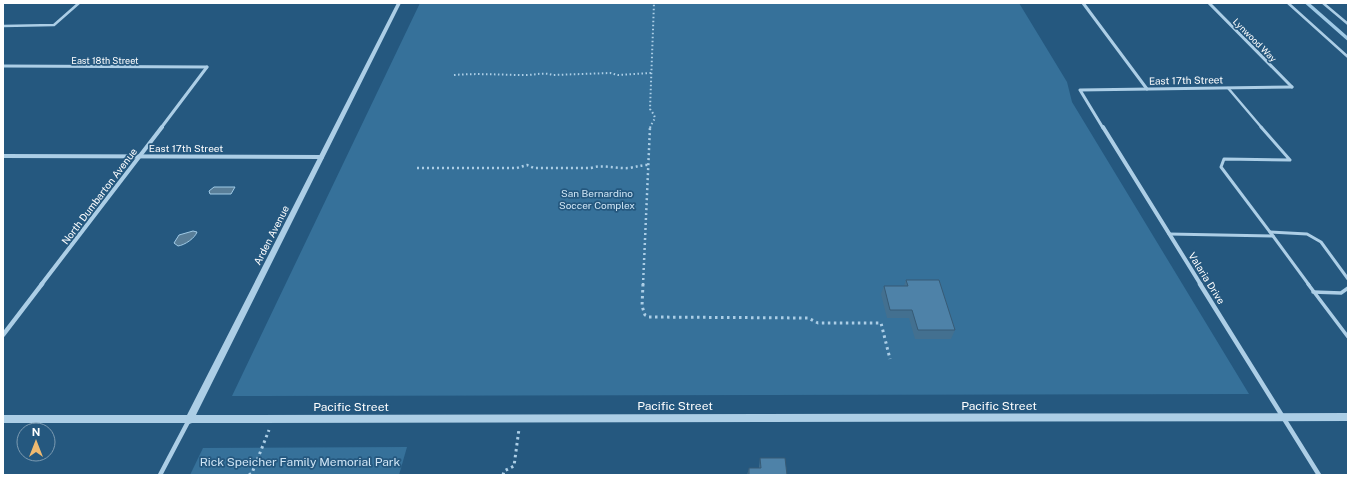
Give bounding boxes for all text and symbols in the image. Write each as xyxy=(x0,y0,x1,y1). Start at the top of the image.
street label: Lynwood Way xyxy=(1231,16,1279,64)
street label: East 18th Street xyxy=(71,55,139,66)
street label: East 17th Street xyxy=(1149,73,1223,87)
street label: East 17th Street xyxy=(149,142,223,154)
street label: North Dumbarton Avenue xyxy=(59,145,139,247)
park label: San Bernardino Soccer Complex xyxy=(559,187,635,211)
street label: Arden Avenue xyxy=(251,203,291,267)
street label: Valaria Drive xyxy=(1186,250,1228,306)
street label: Pacific Street xyxy=(637,399,713,413)
street label: Pacific Street xyxy=(961,399,1037,413)
street label: Pacific Street xyxy=(313,400,389,414)
north arrow xyxy=(16,422,56,462)
text: N xyxy=(32,426,40,438)
park label: Rick Speicher Family Memorial Park xyxy=(200,455,401,469)

